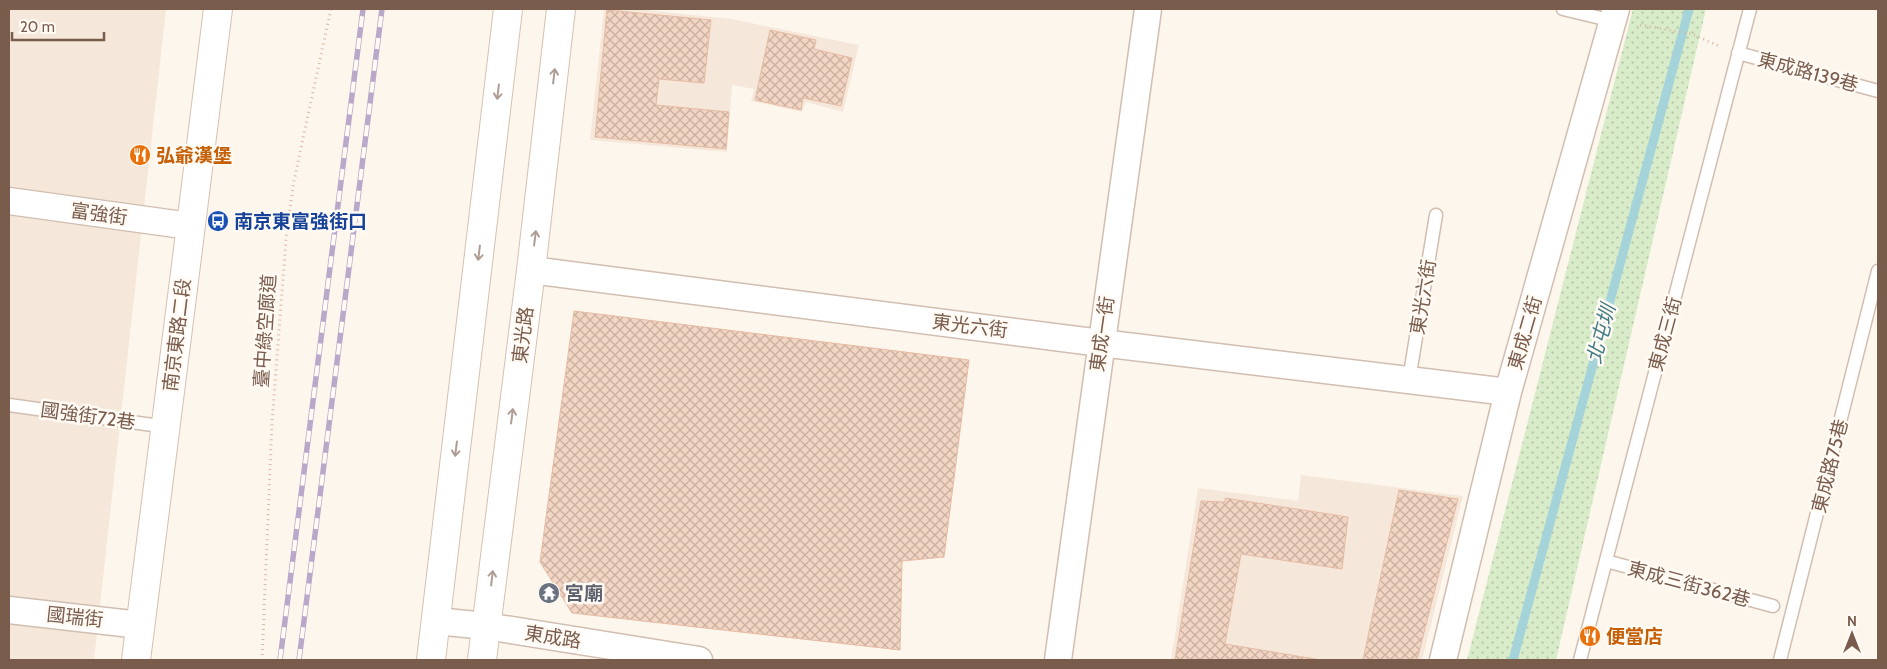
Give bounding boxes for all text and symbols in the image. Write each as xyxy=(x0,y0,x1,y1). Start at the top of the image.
scale bar xyxy=(12,10,105,42)
text: 20 m xyxy=(20,18,55,36)
street label: 東成路139巷 xyxy=(1755,48,1861,96)
one-way arrow xyxy=(549,69,559,85)
one-way arrow xyxy=(493,84,503,100)
restaurant icon: 弘爺漢堡 xyxy=(128,143,152,167)
place label: 弘爺漢堡 xyxy=(156,144,232,167)
street label: 富強街 xyxy=(69,199,129,229)
bus stop icon: 南京東富強街口 xyxy=(206,209,230,233)
place label: 南京東富強街口 xyxy=(234,210,367,233)
one-way arrow xyxy=(530,230,540,246)
one-way arrow xyxy=(474,245,484,261)
street label: 東光六街 xyxy=(1406,258,1440,336)
street label: 臺中綠空廊道 xyxy=(250,273,280,389)
street label: 南京東路二段 xyxy=(159,277,195,393)
street label: 東成二街 xyxy=(1503,293,1547,373)
street label: 東成三街 xyxy=(1644,294,1686,374)
street label: 東成一街 xyxy=(1085,295,1119,373)
water label: 北屯圳 xyxy=(1582,299,1621,366)
street label: 東光路 xyxy=(508,305,538,365)
street label: 東光六街 xyxy=(931,310,1009,342)
street label: 國強街72巷 xyxy=(39,398,137,434)
one-way arrow xyxy=(508,409,518,425)
street label: 東成路75巷 xyxy=(1807,417,1853,515)
one-way arrow xyxy=(451,441,461,457)
street label: 東成三街362巷 xyxy=(1625,557,1753,611)
one-way arrow xyxy=(487,570,497,586)
temple icon: 宮廟 xyxy=(537,581,561,605)
place label: 宮廟 xyxy=(565,582,603,605)
street label: 國瑞街 xyxy=(45,603,105,631)
north arrow xyxy=(1827,609,1877,659)
text: N xyxy=(1847,612,1857,630)
street label: 東成路 xyxy=(523,621,583,653)
restaurant icon: 便當店 xyxy=(1578,624,1602,648)
place label: 便當店 xyxy=(1606,625,1663,648)

